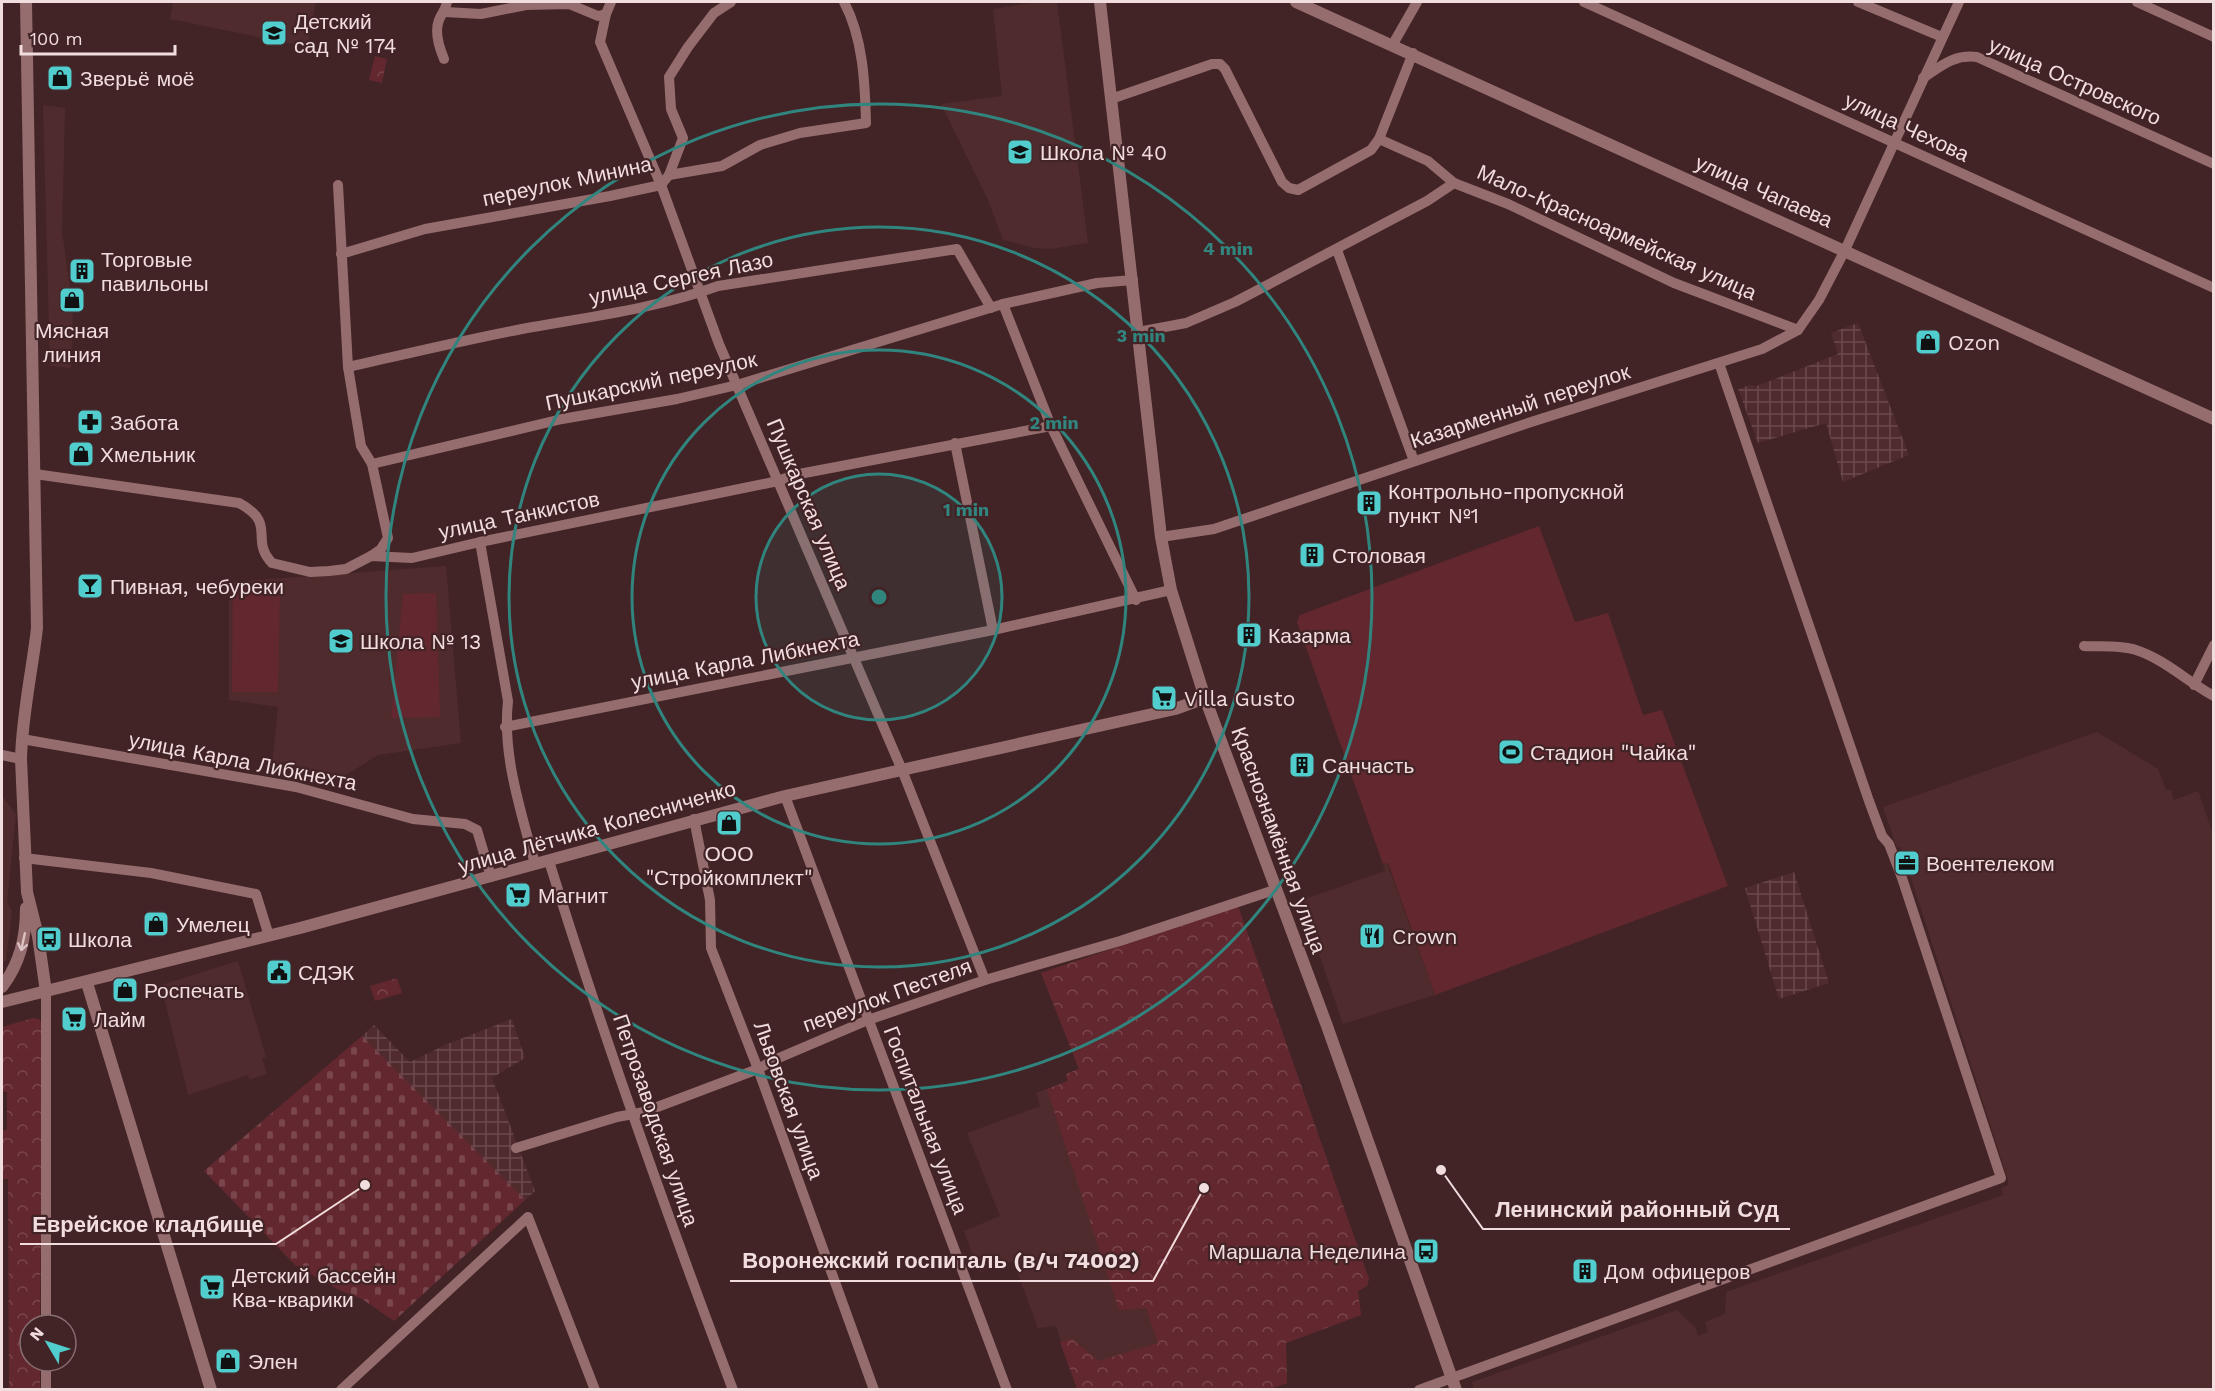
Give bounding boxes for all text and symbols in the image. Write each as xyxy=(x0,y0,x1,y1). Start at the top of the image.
place label: Детский сад № 174 xyxy=(294,9,397,58)
scale bar xyxy=(21,18,176,56)
school or university icon: Детский сад № 174 xyxy=(259,18,289,48)
text: 100 m xyxy=(30,28,83,49)
street label: улица Островского xyxy=(1985,32,2165,130)
shop icon: Зверьё моё xyxy=(45,63,75,93)
place label: Зверьё моё xyxy=(80,66,195,91)
street label: улица Чехова xyxy=(1841,87,1974,167)
school or university icon: Школа № 40 xyxy=(1005,137,1035,167)
place label: Школа № 40 xyxy=(1040,140,1167,165)
street label: улица Чапаева xyxy=(1691,150,1837,233)
street label: переулок Минина xyxy=(480,151,654,211)
street label: Мало-Красноармейская улица xyxy=(1474,159,1761,305)
text: 4 min xyxy=(1203,238,1253,259)
street label: улица Сергея Лазо xyxy=(587,246,775,310)
place label: Торговые павильоны xyxy=(101,247,209,296)
building icon: Торговые павильоны xyxy=(67,256,97,286)
shop icon: Мясная линия xyxy=(57,285,87,315)
place label: Мясная линия xyxy=(35,318,109,367)
text: 3 min xyxy=(1116,325,1166,346)
shop icon: Ozon xyxy=(1913,327,1943,357)
place label: Ozon xyxy=(1948,330,2000,355)
street label: Пушкарский переулок xyxy=(543,346,760,416)
street label: Казарменный переулок xyxy=(1407,358,1634,453)
pharmacy icon: Забота xyxy=(75,407,105,437)
place label: Забота xyxy=(110,410,179,435)
text: 2 min xyxy=(1029,412,1079,433)
street label: Пушкарская улица xyxy=(762,415,856,594)
shop icon: Хмельник xyxy=(66,439,96,469)
place label: Хмельник xyxy=(100,442,196,467)
place label: Контрольно-пропускной пункт №1 xyxy=(1388,479,1624,528)
street label: улица Танкистов xyxy=(436,486,602,544)
building icon: Контрольно-пропускной пункт №1 xyxy=(1354,488,1384,518)
text: 1 min xyxy=(943,499,989,520)
building icon: Столовая xyxy=(1297,540,1327,570)
place label: Столовая xyxy=(1332,543,1426,568)
bar icon: Пивная, чебуреки xyxy=(75,571,105,601)
place label: Пивная, чебуреки xyxy=(110,574,284,599)
centre of rings xyxy=(869,587,889,607)
building icon: Казарма xyxy=(1234,620,1264,650)
place label: Казарма xyxy=(1268,623,1351,648)
school or university icon: Школа № 13 xyxy=(326,626,356,656)
street label: улица Карла Либкнехта xyxy=(629,626,861,694)
place label: Школа № 13 xyxy=(360,629,481,654)
supermarket icon: Villa Gusto xyxy=(1149,683,1179,713)
place label: Villa Gusto xyxy=(1184,686,1295,711)
street label: Краснознамённая улица xyxy=(1226,723,1332,957)
street label: улица Карла Либкнехта xyxy=(127,727,359,795)
sports icon: Стадион "Чайка" xyxy=(1496,737,1526,767)
place label: Стадион "Чайка" xyxy=(1530,740,1696,765)
building icon: Санчасть xyxy=(1287,750,1317,780)
place label: Санчасть xyxy=(1322,753,1414,778)
street label: улица Лётчика Колесниченко xyxy=(455,775,739,879)
shop icon: ООО "Стройкомплект" xyxy=(714,808,744,838)
place label: ООО "Стройкомплект" xyxy=(646,841,812,890)
office icon: Воентелеком xyxy=(1892,848,1922,878)
place label: Воентелеком xyxy=(1926,851,2055,876)
supermarket icon: Магнит xyxy=(503,880,533,910)
place label: Магнит xyxy=(538,883,608,908)
shop icon: Умелец xyxy=(141,909,171,939)
place label: Умелец xyxy=(176,912,250,937)
restaurant icon: Crown xyxy=(1357,921,1387,951)
bus stop icon: Школа xyxy=(34,924,64,954)
place label: Crown xyxy=(1392,924,1457,949)
place label: Школа xyxy=(68,927,132,952)
one-way arrow xyxy=(17,932,28,951)
street label: переулок Пестеля xyxy=(799,953,975,1037)
public building icon: СДЭК xyxy=(264,957,294,987)
place label: СДЭК xyxy=(298,960,355,985)
shop icon: Роспечать xyxy=(110,975,140,1005)
place label: Роспечать xyxy=(144,978,244,1003)
supermarket icon: Лайм xyxy=(59,1004,89,1034)
place label: Лайм xyxy=(94,1007,146,1032)
street label: Петрозаводская улица xyxy=(608,1011,704,1230)
street label: Львовская улица xyxy=(749,1018,829,1183)
street label: Госпитальная улица xyxy=(879,1023,973,1218)
callout: Ленинский районный Суд xyxy=(1483,1189,1790,1229)
text: Ленинский районный Суд xyxy=(1495,1197,1779,1222)
callout: Еврейское кладбище xyxy=(20,1204,276,1244)
text: Еврейское кладбище xyxy=(32,1212,264,1237)
bus stop icon: Маршала Неделина xyxy=(1411,1236,1441,1266)
place label: Маршала Неделина xyxy=(1208,1239,1406,1264)
callout: Воронежский госпиталь (в/ч 74002) xyxy=(730,1241,1153,1281)
text: Воронежский госпиталь (в/ч 74002) xyxy=(742,1248,1140,1273)
building icon: Дом офицеров xyxy=(1570,1256,1600,1286)
place label: Дом офицеров xyxy=(1604,1259,1750,1284)
place label: Детский бассейн Ква-кварики xyxy=(232,1263,396,1312)
supermarket icon: Детский бассейн Ква-кварики xyxy=(197,1272,227,1302)
north arrow xyxy=(18,1313,78,1373)
text: N xyxy=(26,1323,48,1344)
shop icon: Элен xyxy=(213,1346,243,1376)
place label: Элен xyxy=(248,1349,298,1374)

